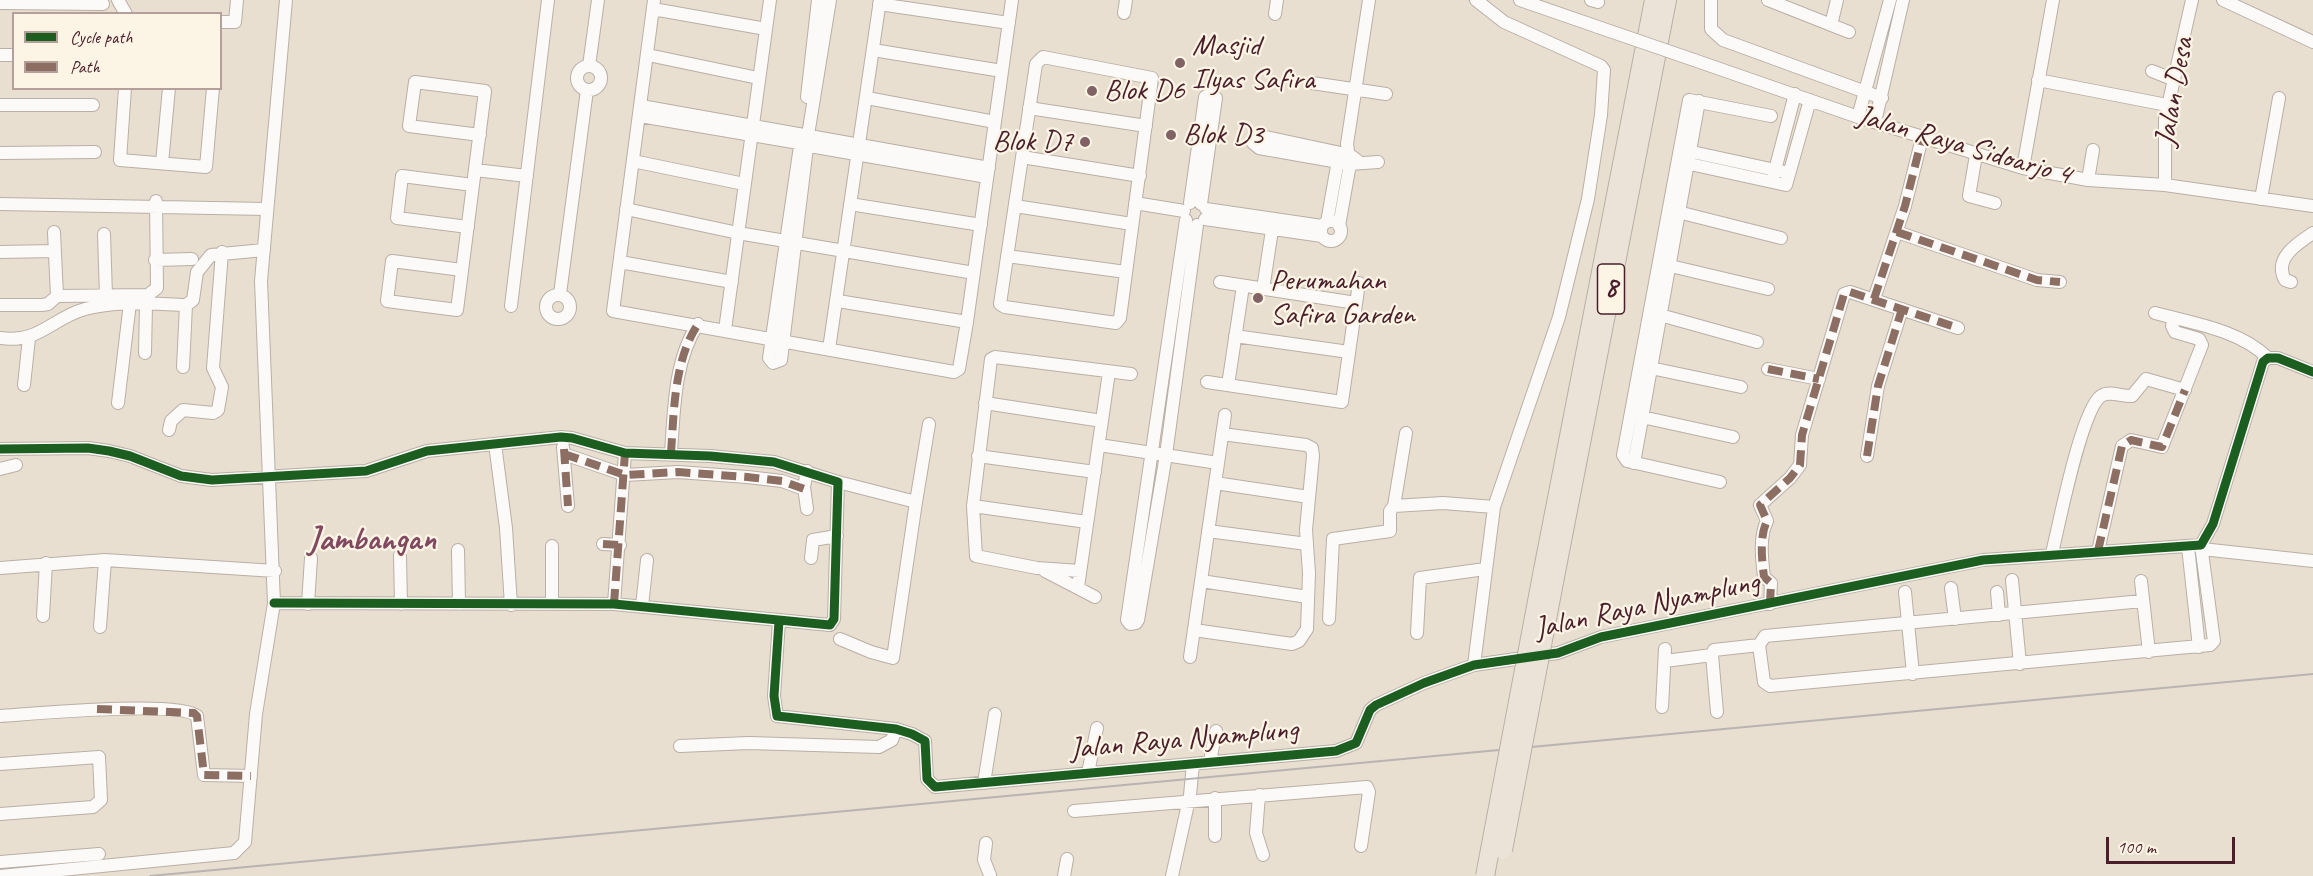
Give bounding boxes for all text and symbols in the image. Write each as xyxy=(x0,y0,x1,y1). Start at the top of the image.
legend xyxy=(12,12,222,90)
text: Cycle path xyxy=(70,26,132,48)
place label: Masjid Ilyas Safira xyxy=(1192,28,1314,98)
street label: Jalan Desa xyxy=(2148,35,2202,149)
text: Path xyxy=(70,56,100,78)
marker: Masjid Ilyas Safira xyxy=(1173,56,1187,70)
place label: Blok D6 xyxy=(1104,73,1185,109)
marker: Blok D6 xyxy=(1085,84,1099,98)
street label: Jalan Raya Sidoarjo 4 xyxy=(1853,98,2075,194)
place label: Blok D3 xyxy=(1183,117,1264,153)
place label: Blok D7 xyxy=(992,124,1073,160)
marker: Blok D3 xyxy=(1164,128,1178,142)
marker: Blok D7 xyxy=(1078,135,1092,149)
place label: Perumahan Safira Garden xyxy=(1270,263,1415,334)
road number: 8 xyxy=(1598,264,1624,314)
marker: Perumahan Safira Garden xyxy=(1251,291,1265,305)
district label: Jambangan xyxy=(308,520,436,560)
street label: Jalan Raya Nyamplung xyxy=(1531,565,1763,647)
street label: Jalan Raya Nyamplung xyxy=(1068,712,1300,768)
scale bar xyxy=(2109,825,2238,863)
text: 100 m xyxy=(2117,836,2156,858)

